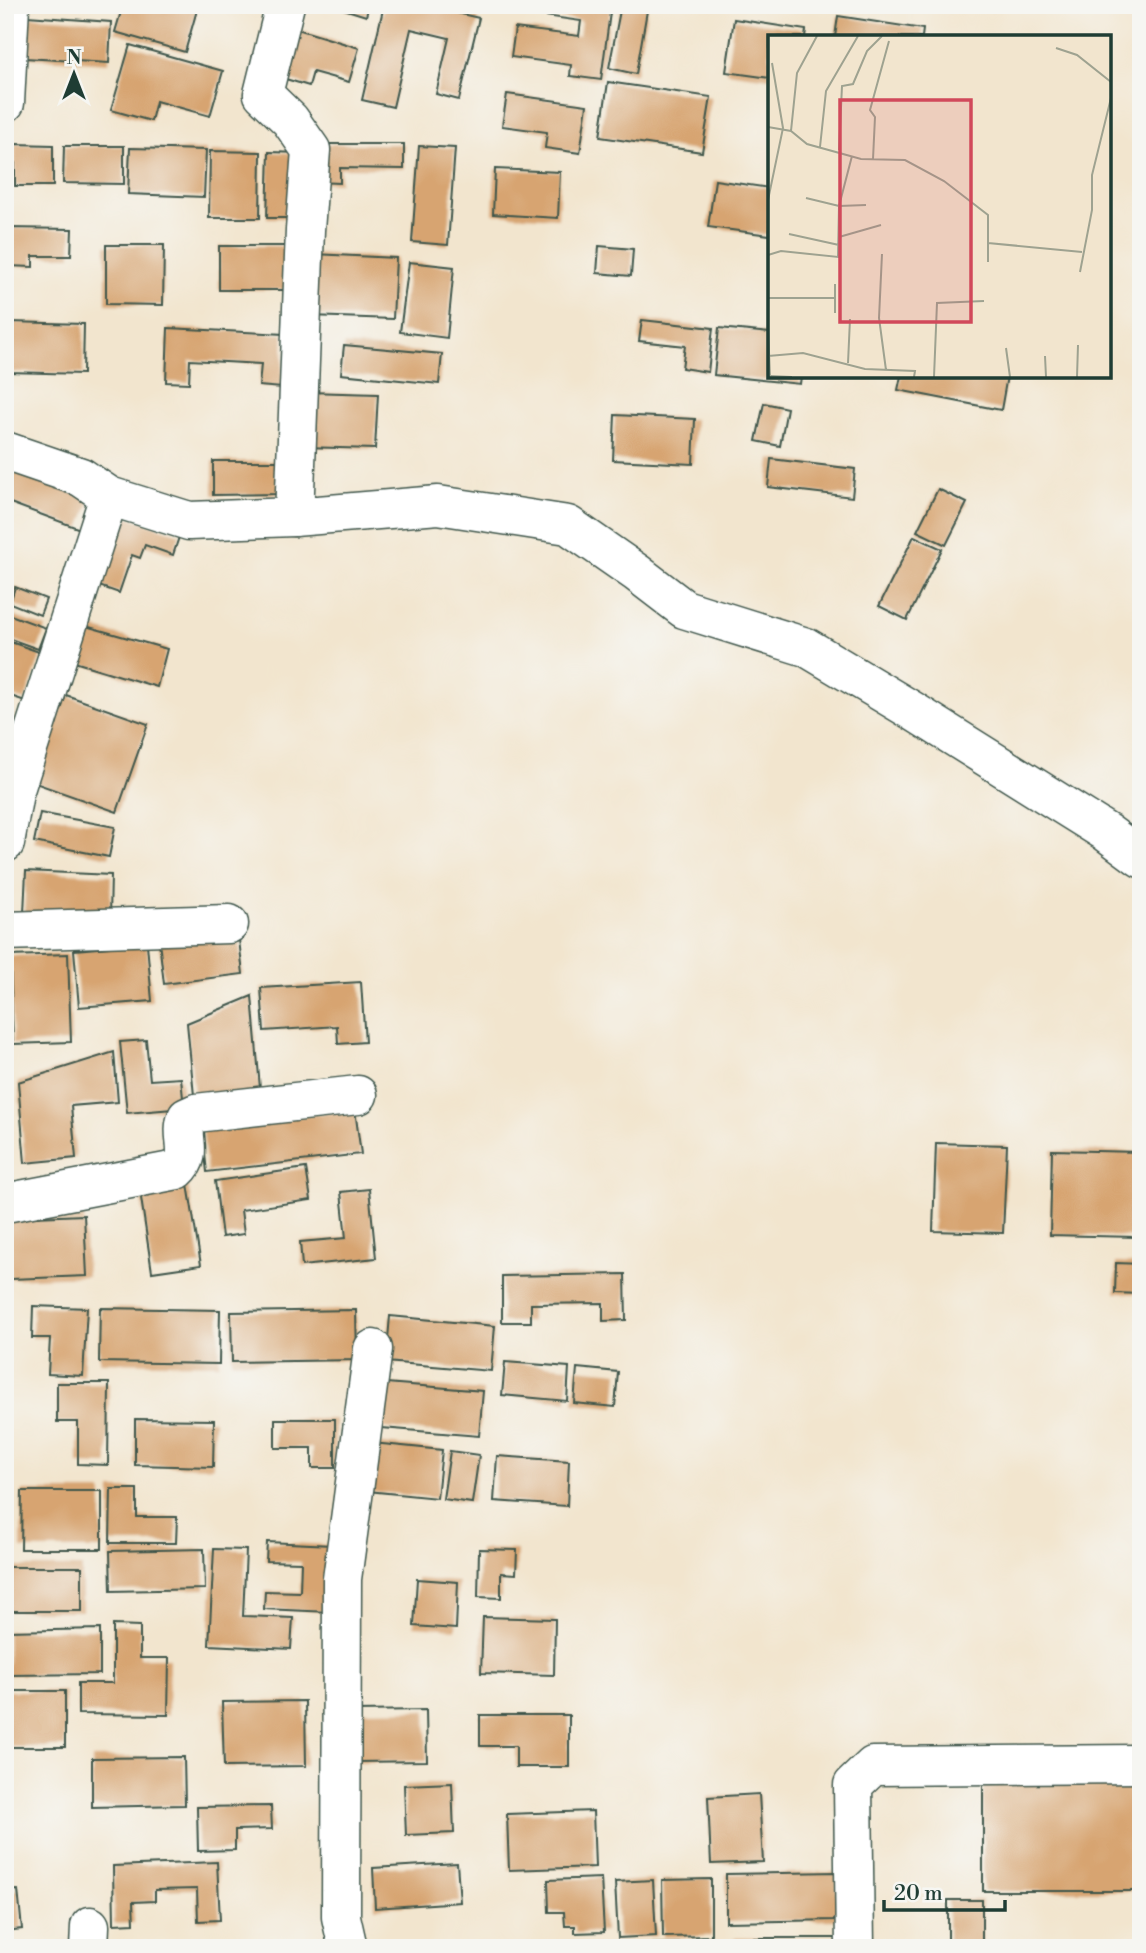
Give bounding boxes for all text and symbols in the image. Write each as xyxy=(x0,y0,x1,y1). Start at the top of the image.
inset map xyxy=(768,35,1111,378)
north arrow xyxy=(38,38,108,108)
text: N xyxy=(66,46,82,70)
scale bar xyxy=(884,1869,1004,1913)
text: 20 m xyxy=(894,1881,943,1907)

